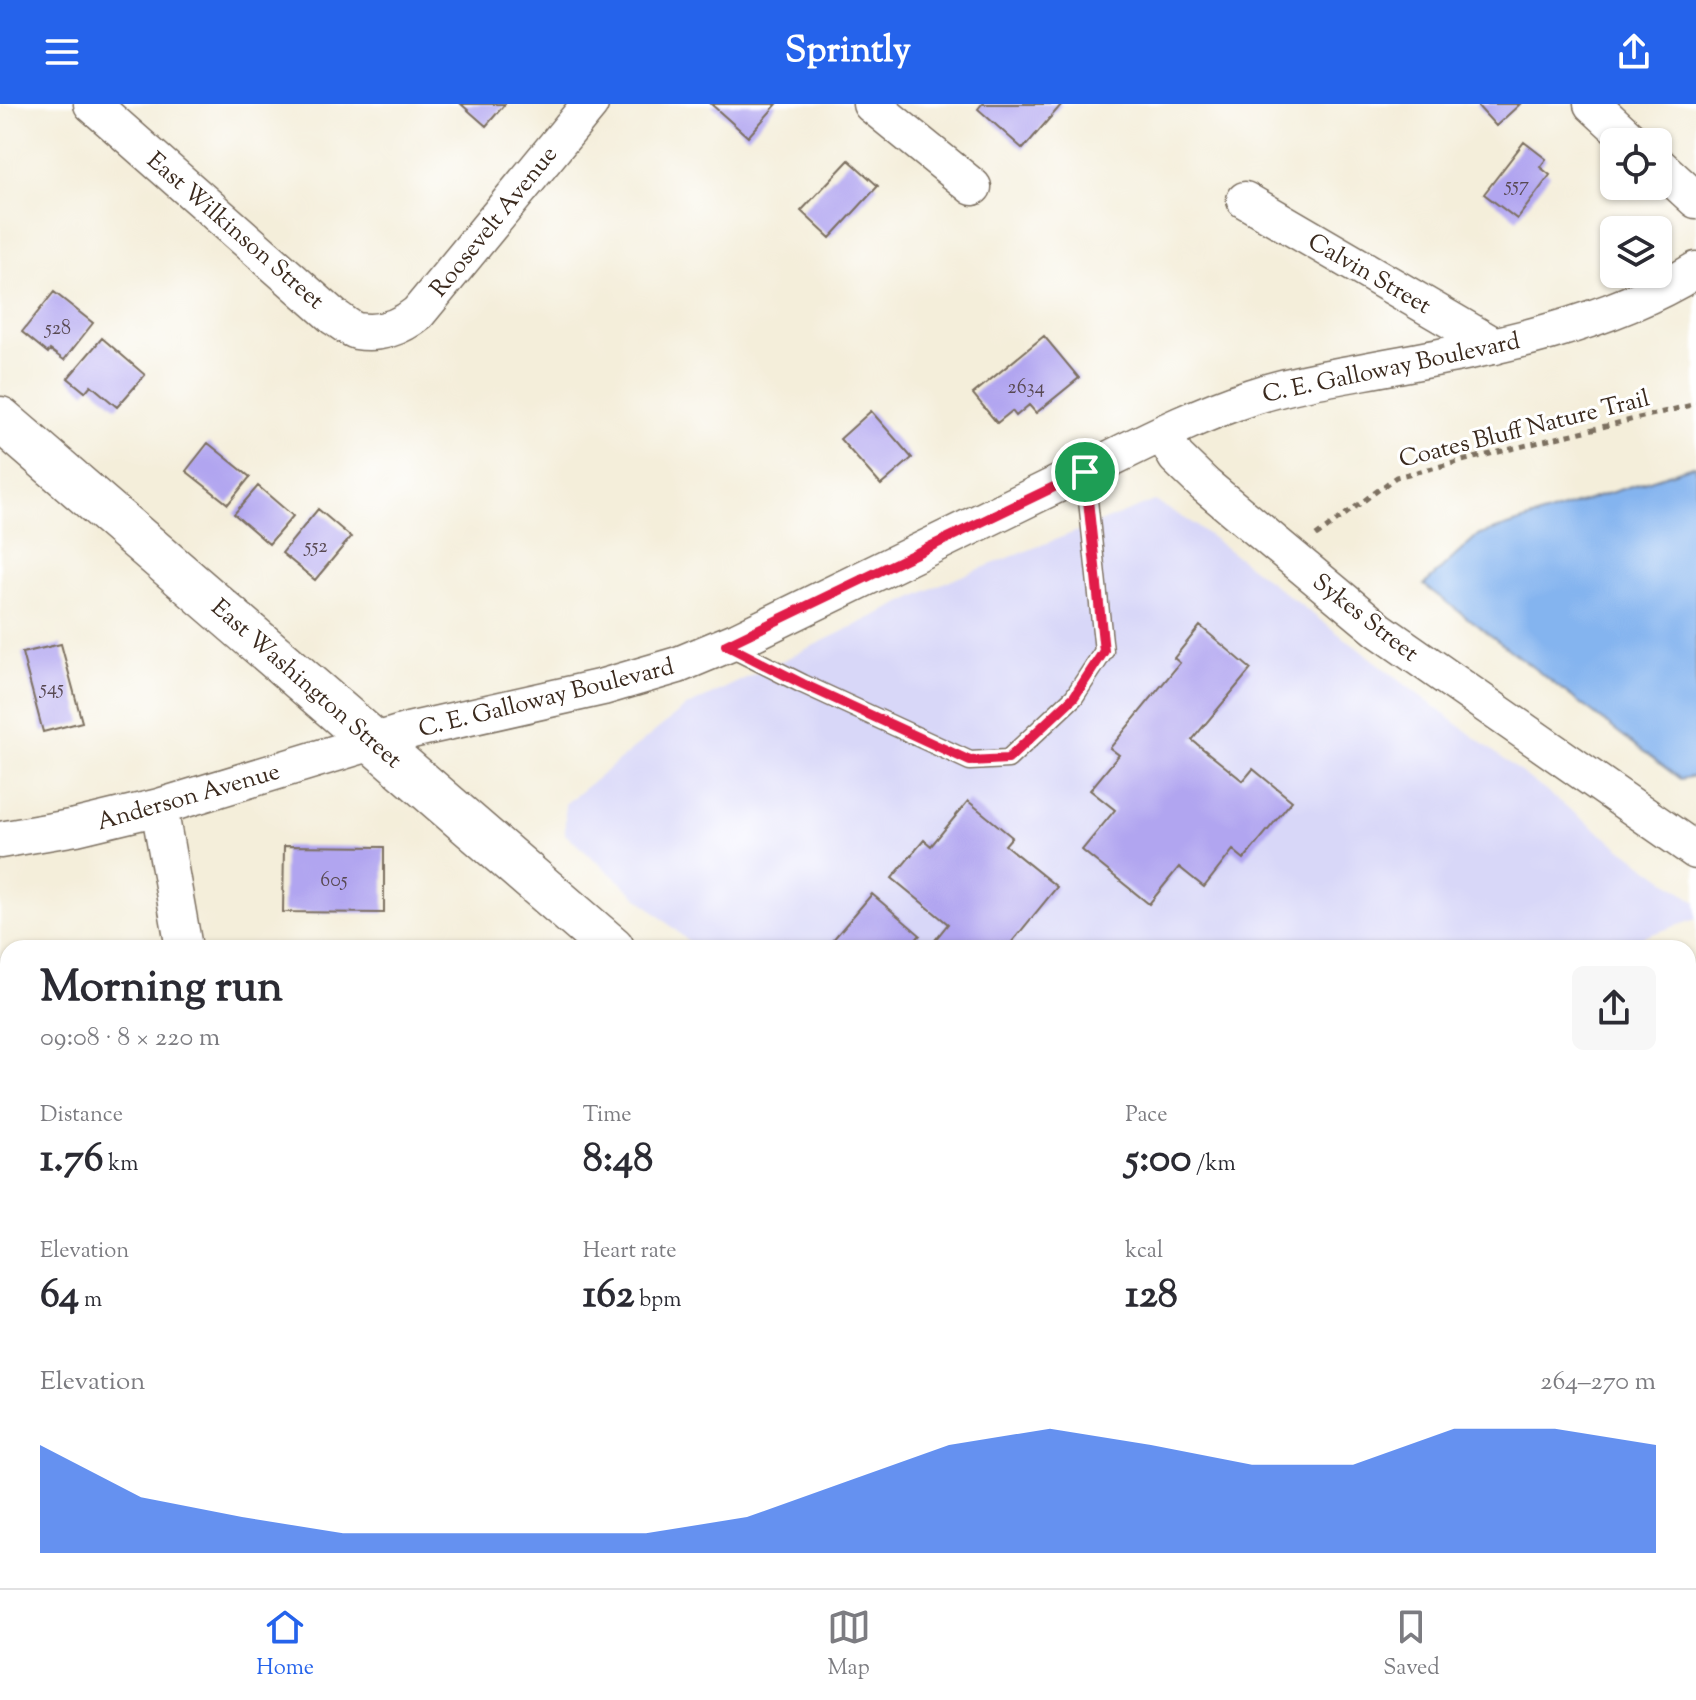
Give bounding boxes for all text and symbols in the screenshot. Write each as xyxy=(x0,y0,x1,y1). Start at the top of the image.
text: Sprintly xyxy=(785,26,911,78)
icon: menu xyxy=(40,30,84,74)
icon: share xyxy=(1612,30,1656,74)
map controls xyxy=(1600,128,1672,288)
button: locate xyxy=(1600,128,1672,200)
street label: Roosevelt Avenue xyxy=(423,139,566,305)
street label: East Wilkinson Street xyxy=(139,145,331,318)
house number: 557 xyxy=(1504,172,1529,201)
button: layers xyxy=(1600,216,1672,288)
street label: Calvin Street xyxy=(1301,226,1437,324)
house number: 528 xyxy=(44,315,71,344)
street label: C. E. Galloway Boulevard xyxy=(1260,325,1524,413)
house number: 2634 xyxy=(1007,374,1045,403)
street label: Coates Bluff Nature Trail xyxy=(1396,382,1654,478)
pin xyxy=(1051,438,1119,506)
icon: arrive xyxy=(1063,450,1107,494)
house number: 552 xyxy=(303,533,328,562)
street label: Sykes Street xyxy=(1304,566,1425,671)
street label: East Washington Street xyxy=(203,592,409,777)
street label: C. E. Galloway Boulevard xyxy=(415,651,678,747)
house number: 545 xyxy=(39,675,64,704)
street label: Anderson Avenue xyxy=(93,756,284,840)
house number: 605 xyxy=(320,867,348,896)
text: Morning run xyxy=(40,958,283,1021)
button: share xyxy=(1572,966,1656,1050)
text: 09:08 · 8 × 220 m xyxy=(40,1020,220,1057)
text: Distance xyxy=(40,1100,123,1132)
text: Time xyxy=(583,1100,632,1132)
text: Pace xyxy=(1125,1100,1167,1132)
text: 1.76 xyxy=(40,1132,104,1189)
text: 8:48 xyxy=(583,1132,653,1189)
text: 5:00 xyxy=(1125,1132,1191,1189)
text: km xyxy=(104,1149,138,1181)
text: /km xyxy=(1191,1149,1236,1181)
text: Elevation xyxy=(40,1236,129,1268)
text: Heart rate xyxy=(583,1236,677,1268)
text: kcal xyxy=(1125,1236,1163,1268)
text: 64 xyxy=(40,1268,79,1325)
text: 162 xyxy=(583,1268,634,1325)
text: 128 xyxy=(1125,1268,1178,1325)
text: m xyxy=(79,1285,102,1317)
text: bpm xyxy=(634,1285,681,1317)
text: Elevation xyxy=(40,1364,145,1401)
text: 264–270 m xyxy=(1540,1364,1656,1401)
tab: Home xyxy=(256,1605,314,1685)
tab: Map xyxy=(827,1605,871,1685)
tab: Saved xyxy=(1383,1605,1440,1685)

